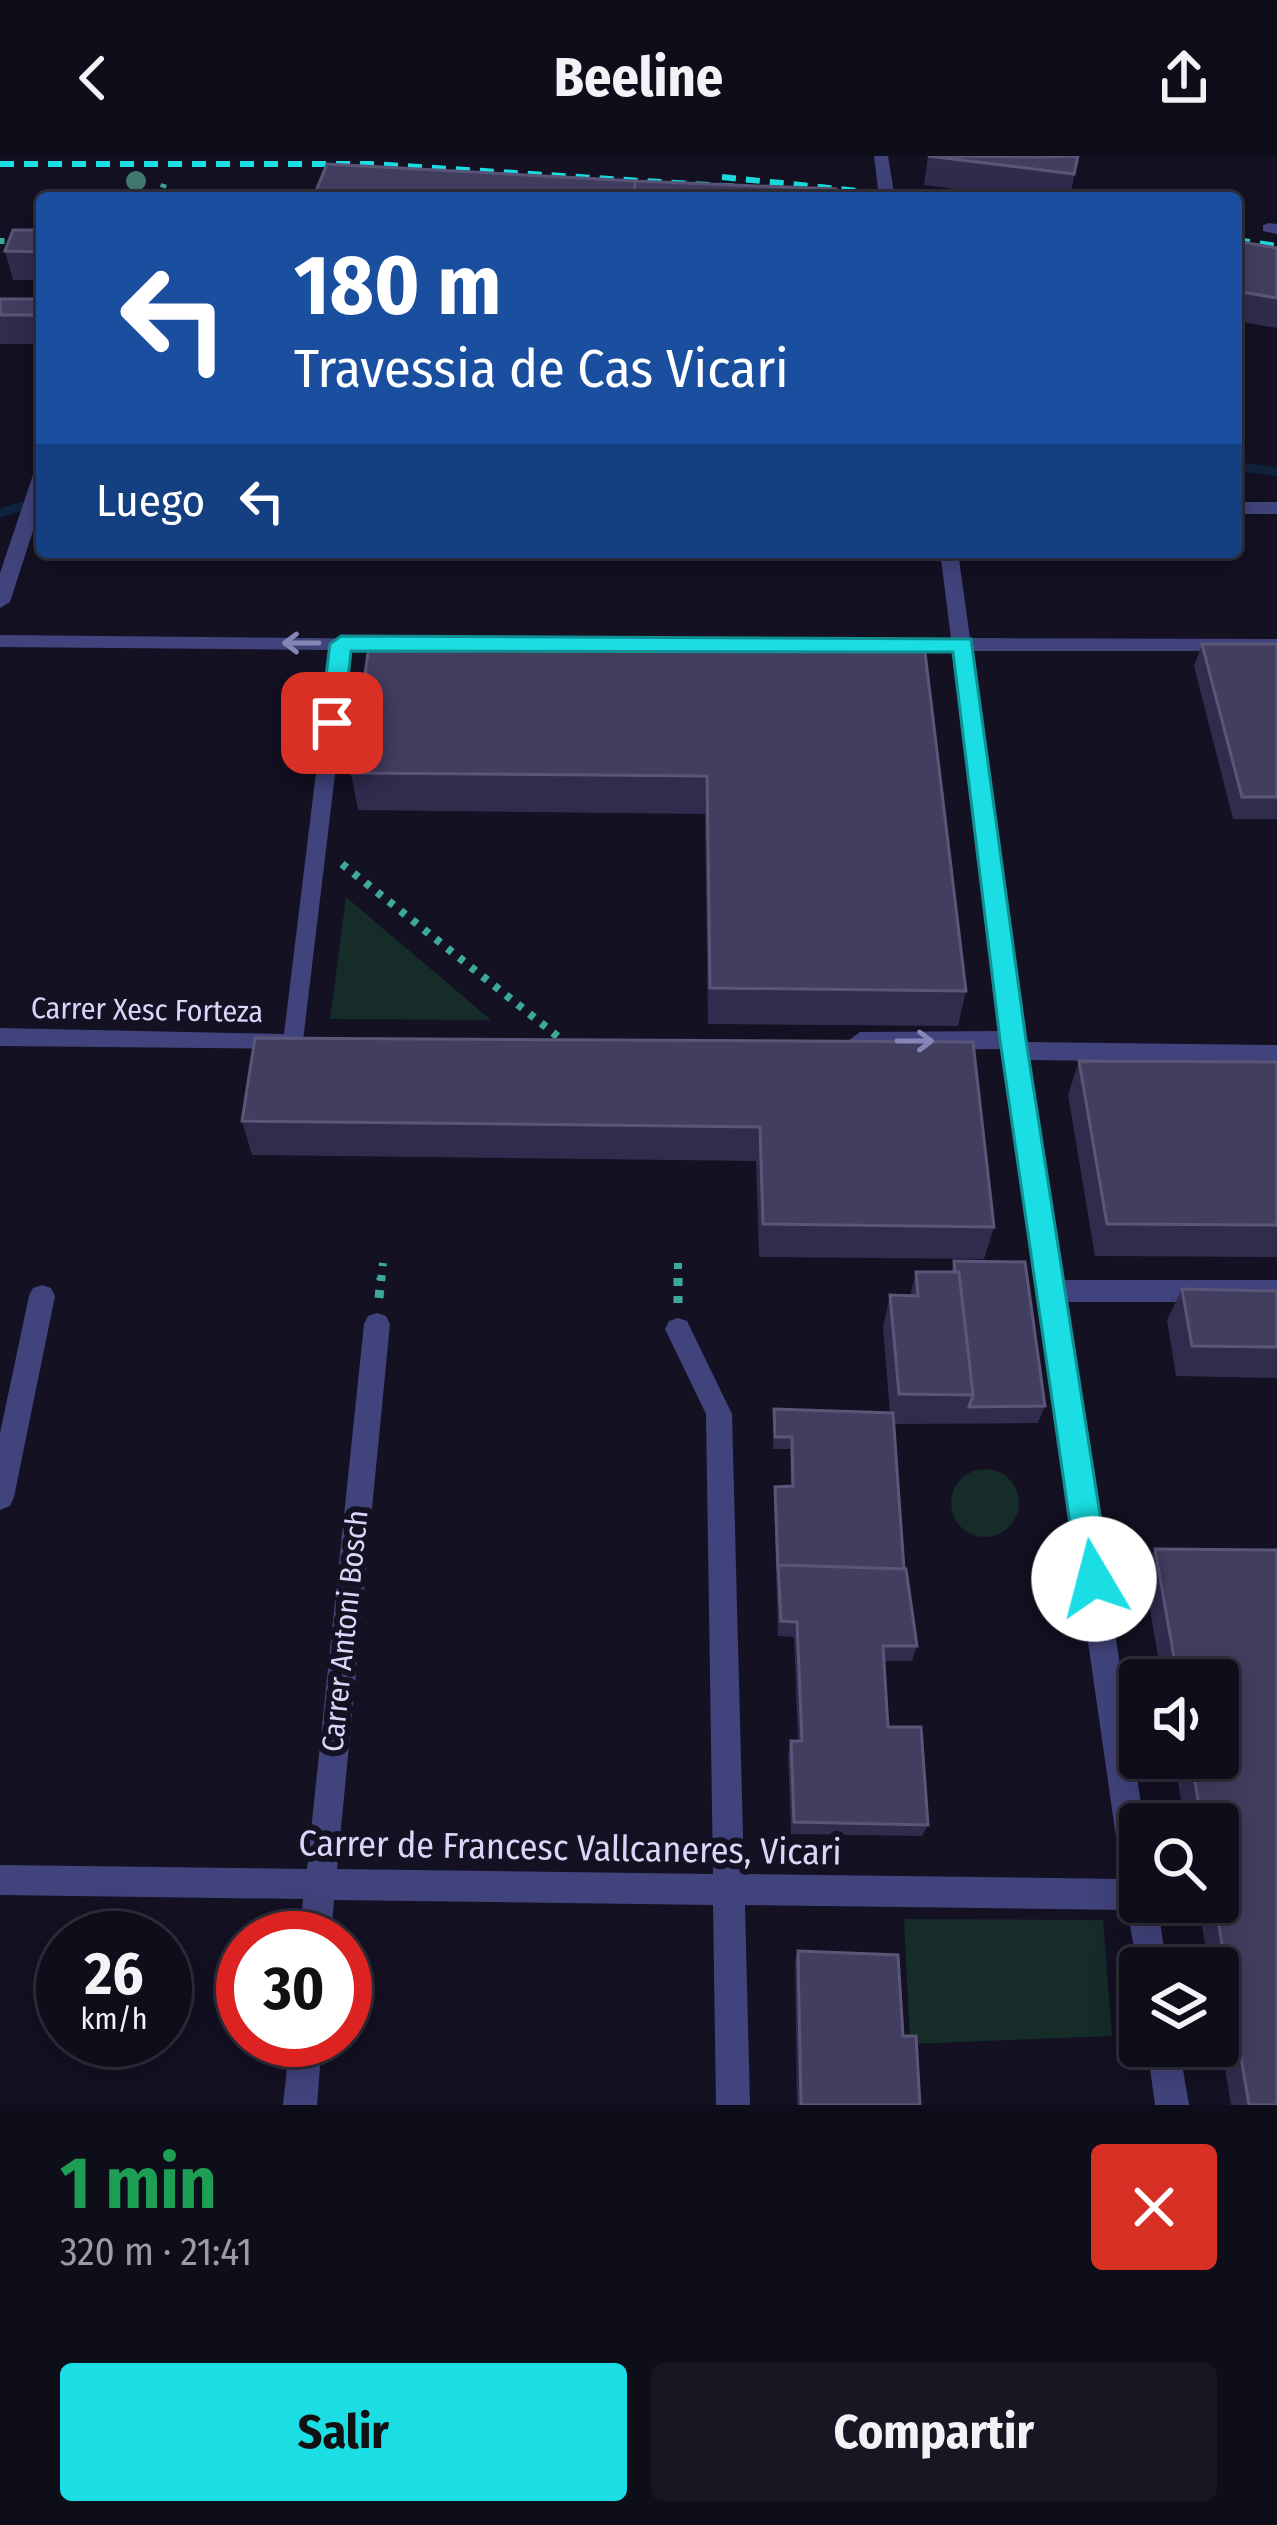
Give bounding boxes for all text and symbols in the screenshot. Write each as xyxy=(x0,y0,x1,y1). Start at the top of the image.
icon: back xyxy=(60,45,126,111)
icon: share xyxy=(1151,45,1217,111)
text: Beeline xyxy=(554,46,723,110)
text: 180 m xyxy=(294,235,501,336)
icon: left xyxy=(96,240,252,396)
text: Travessia de Cas Vicari xyxy=(294,337,789,401)
icon: left xyxy=(229,468,295,534)
text: Luego xyxy=(96,474,205,528)
one-way arrow xyxy=(282,632,321,654)
pin xyxy=(281,672,383,774)
icon: arrive xyxy=(299,690,365,756)
street label: Carrer Xesc Forteza xyxy=(31,990,263,1030)
one-way arrow xyxy=(895,1030,934,1052)
street label: Carrer Antoni Bosch xyxy=(314,1508,376,1754)
position arrow xyxy=(1031,1516,1157,1642)
map controls xyxy=(1119,1659,1239,2067)
button: sound xyxy=(1119,1659,1239,1779)
button: search xyxy=(1119,1803,1239,1923)
street label: Carrer de Francesc Vallcaneres, Vicari xyxy=(298,1821,842,1875)
speed limit sign: 30 xyxy=(216,1911,372,2067)
text: 26 xyxy=(84,1938,144,2010)
button: layers xyxy=(1119,1947,1239,2067)
text: km/h xyxy=(81,2001,147,2037)
text: 1 min xyxy=(60,2141,217,2227)
button: close xyxy=(1091,2144,1217,2270)
text: 320 m · 21:41 xyxy=(60,2229,252,2275)
button: Salir xyxy=(60,2363,627,2501)
button: Compartir xyxy=(651,2363,1217,2501)

